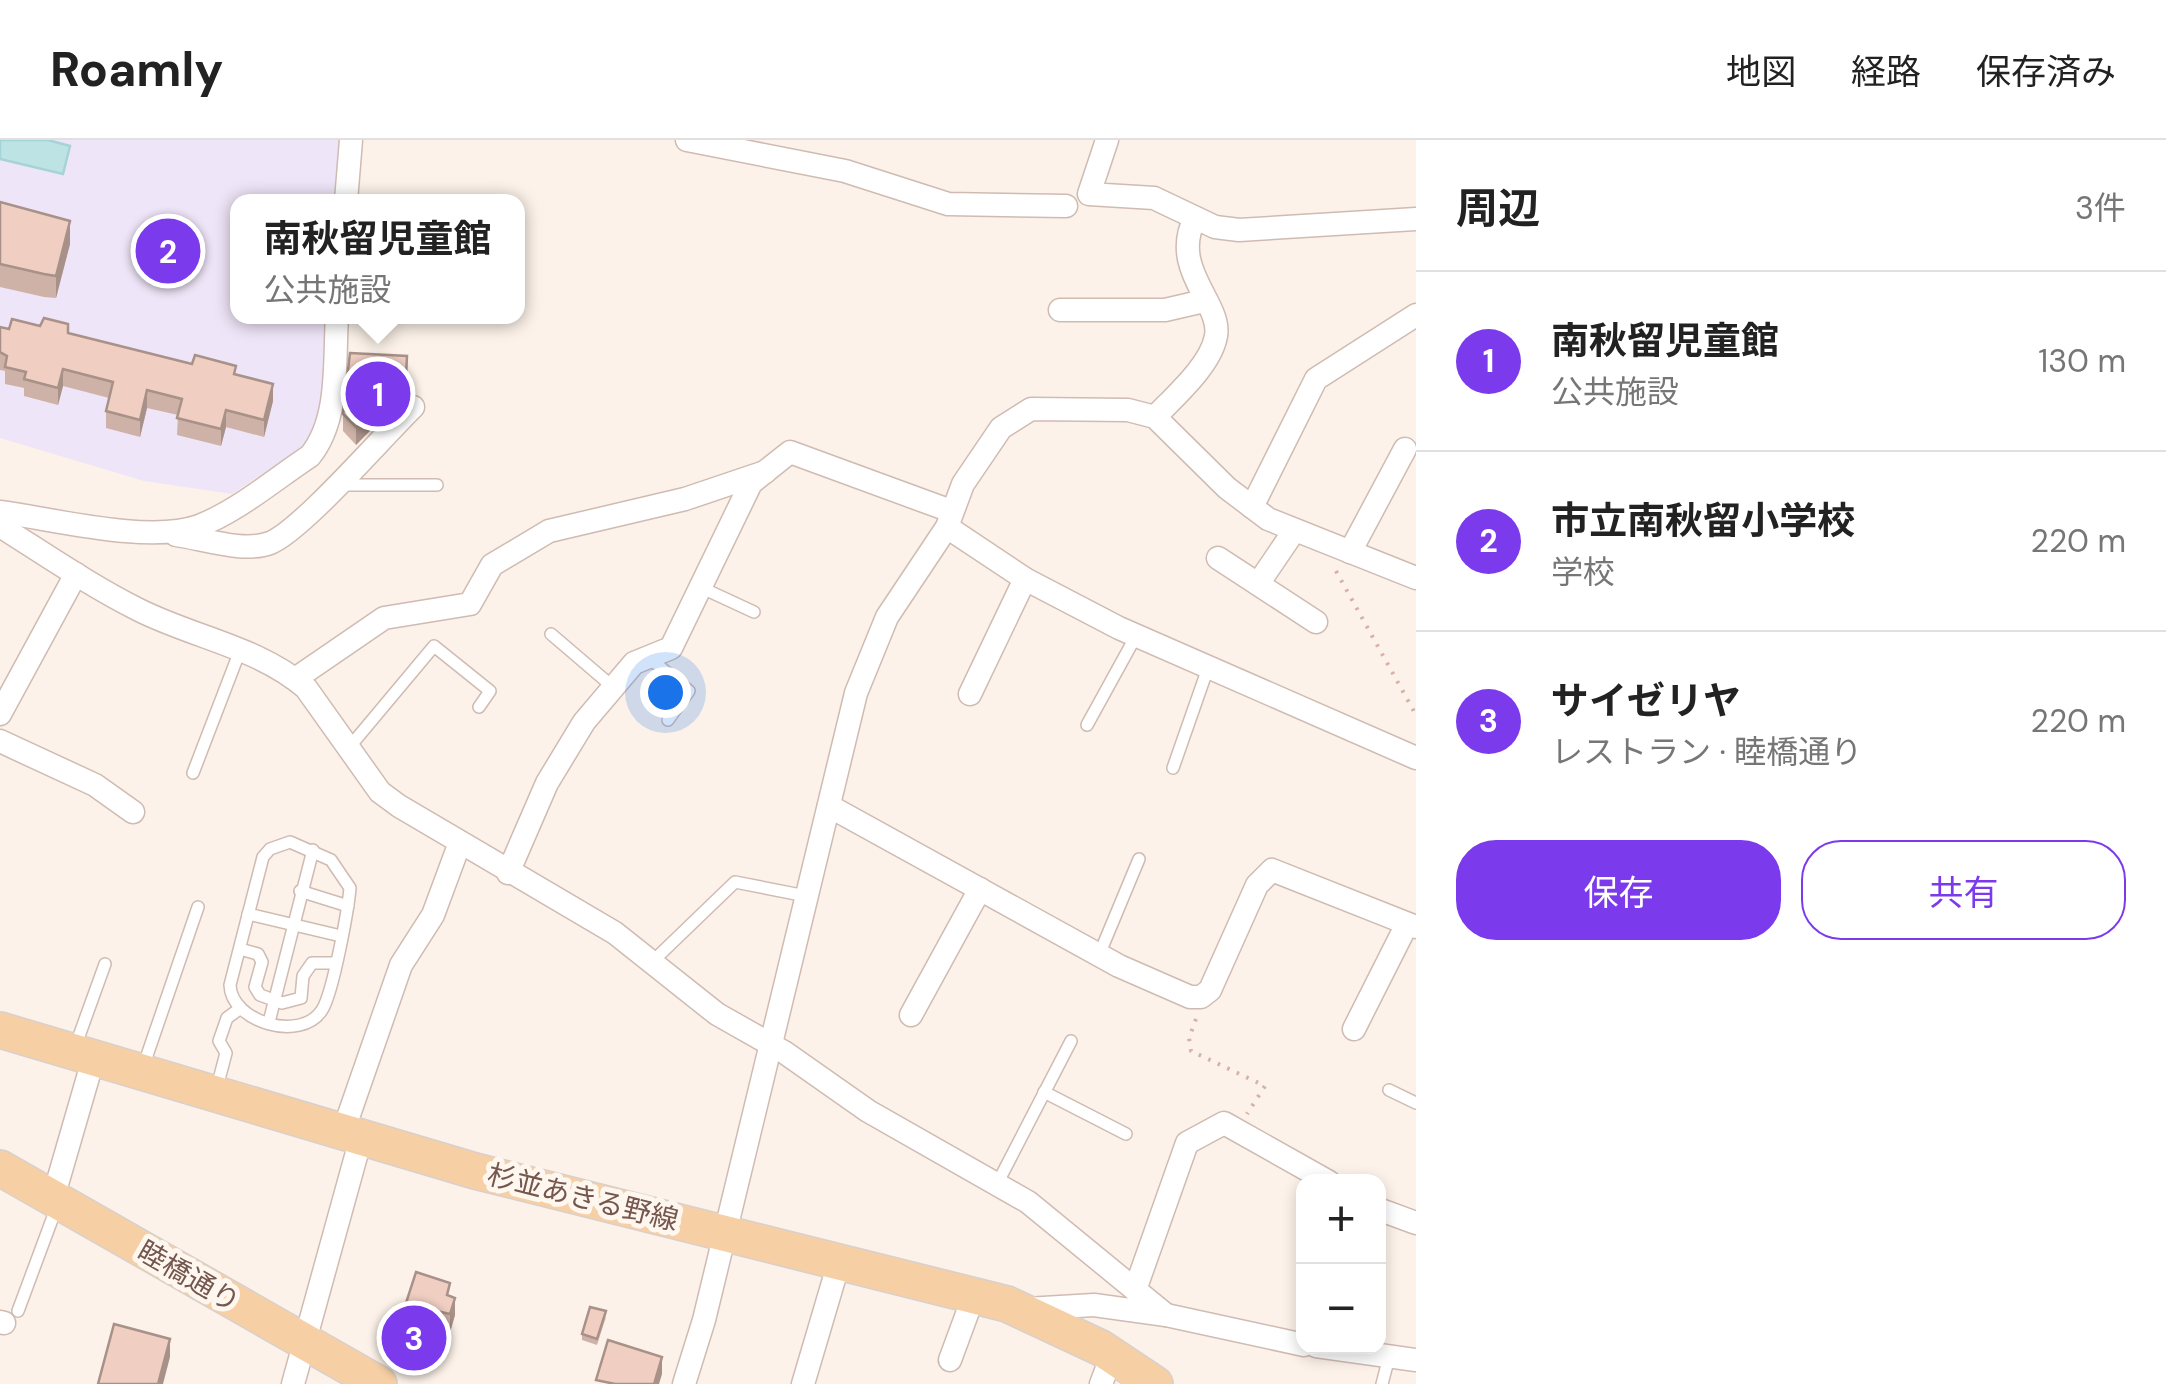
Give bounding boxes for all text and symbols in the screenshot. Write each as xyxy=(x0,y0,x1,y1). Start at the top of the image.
text: Roamly xyxy=(50,38,223,101)
text: 地図 xyxy=(1726,49,1796,95)
text: 経路 xyxy=(1851,49,1921,95)
text: 保存済み xyxy=(1976,49,2116,95)
text: 周辺 xyxy=(1456,181,1540,236)
text: 3件 xyxy=(2075,187,2126,229)
popup xyxy=(230,194,525,324)
pin: 2 xyxy=(136,214,200,288)
text: 南秋留児童館 xyxy=(263,214,492,264)
text: 公共施設 xyxy=(263,269,392,311)
text: 南秋留児童館 xyxy=(1551,316,1779,366)
text: 1 xyxy=(1483,340,1494,382)
text: 130 m xyxy=(2038,340,2126,382)
pin: 1 xyxy=(346,356,410,432)
text: 公共施設 xyxy=(1551,371,1679,413)
text: 市立南秋留小学校 xyxy=(1551,496,1855,546)
text: 2 xyxy=(1479,520,1498,562)
text: 220 m xyxy=(2031,520,2126,562)
text: 学校 xyxy=(1551,551,1615,593)
your location xyxy=(640,667,691,718)
text: サイゼリヤ xyxy=(1551,676,1741,726)
text: 3 xyxy=(1479,700,1498,742)
text: 220 m xyxy=(2031,700,2126,742)
text: レストラン · 睦橋通り xyxy=(1551,731,1862,773)
button: 保存 xyxy=(1456,840,1781,940)
button: 共有 xyxy=(1801,840,2126,940)
street label: 杉並あきる野線 xyxy=(484,1156,682,1239)
map controls xyxy=(1296,1174,1386,1354)
button: + xyxy=(1296,1174,1386,1264)
street label: 睦橋通り xyxy=(131,1232,247,1320)
button: − xyxy=(1296,1264,1386,1354)
pin: 3 xyxy=(382,1300,446,1376)

